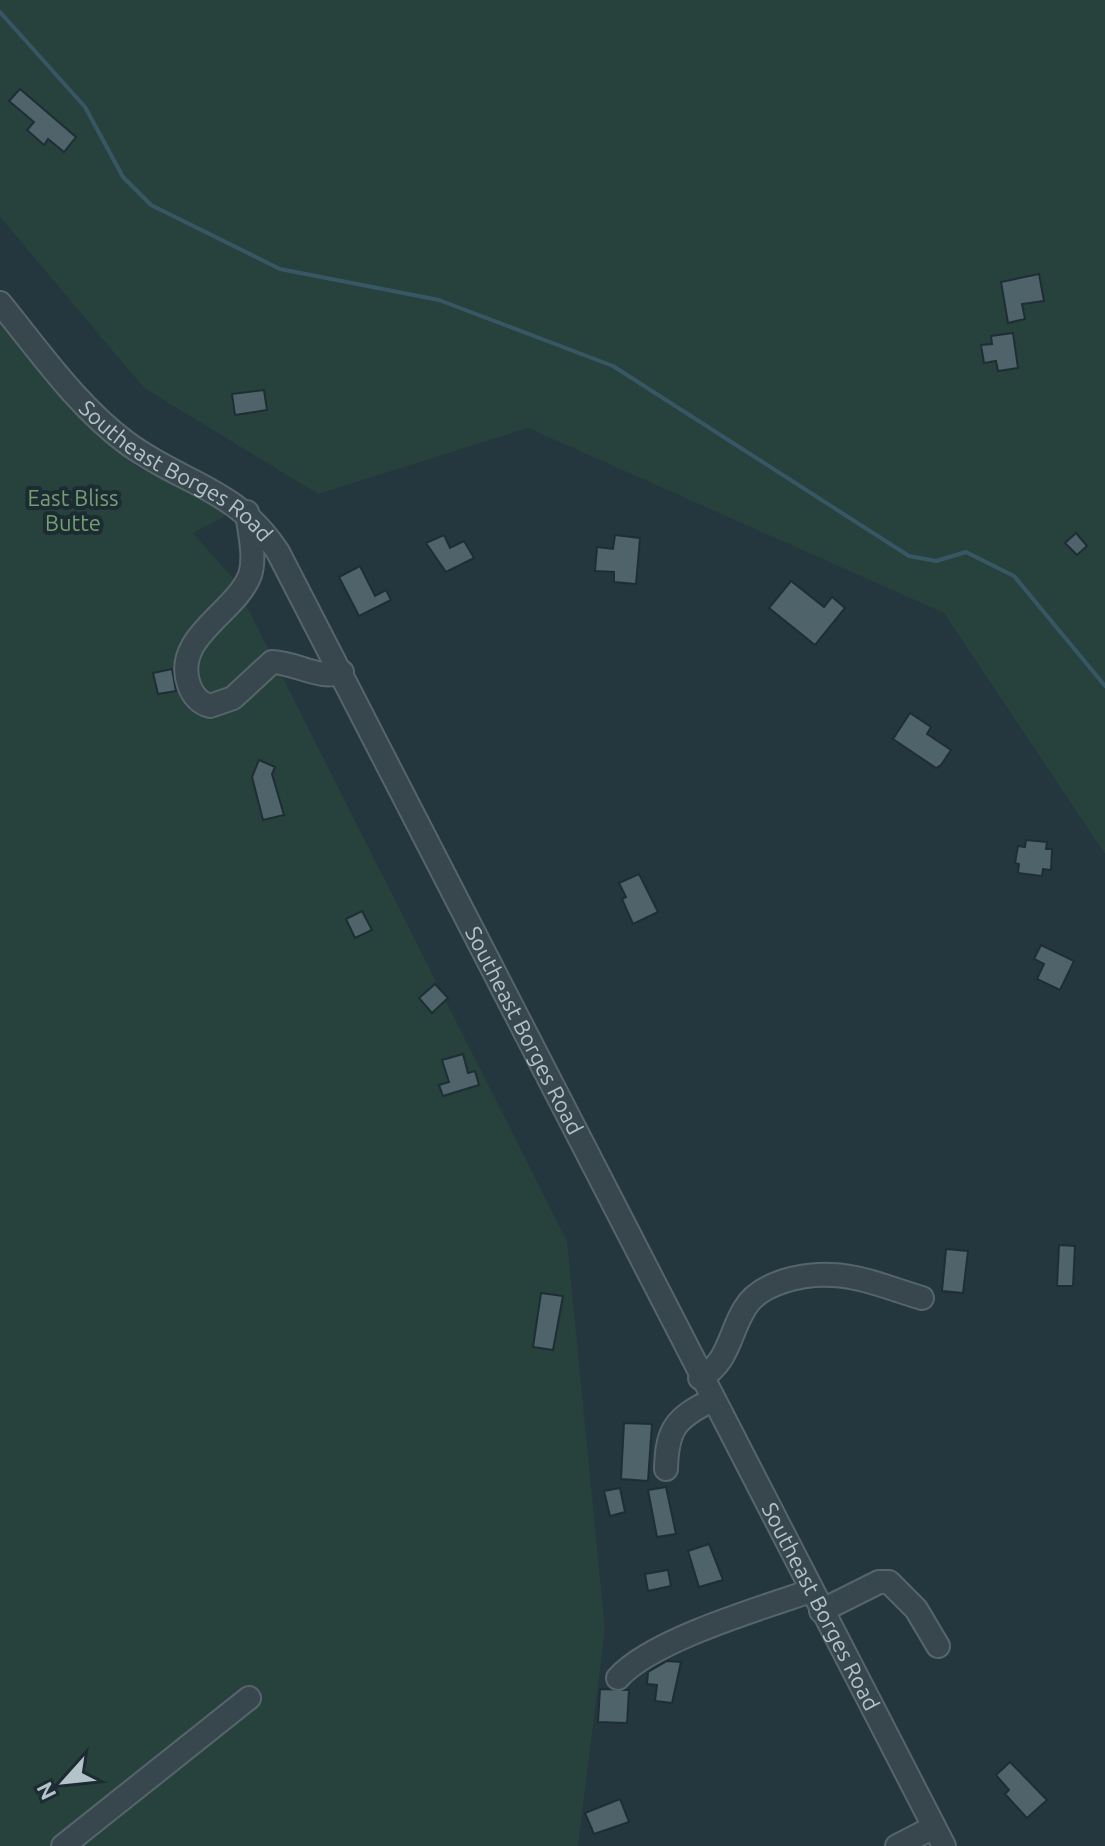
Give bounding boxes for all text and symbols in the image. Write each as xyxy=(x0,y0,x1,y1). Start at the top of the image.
street label: Southeast Borges Road xyxy=(75,395,278,546)
park label: East Bliss Butte xyxy=(27,485,119,535)
street label: Southeast Borges Road xyxy=(461,922,588,1138)
street label: Southeast Borges Road xyxy=(757,1498,885,1714)
north arrow xyxy=(24,1742,104,1822)
text: N xyxy=(31,1778,61,1804)

